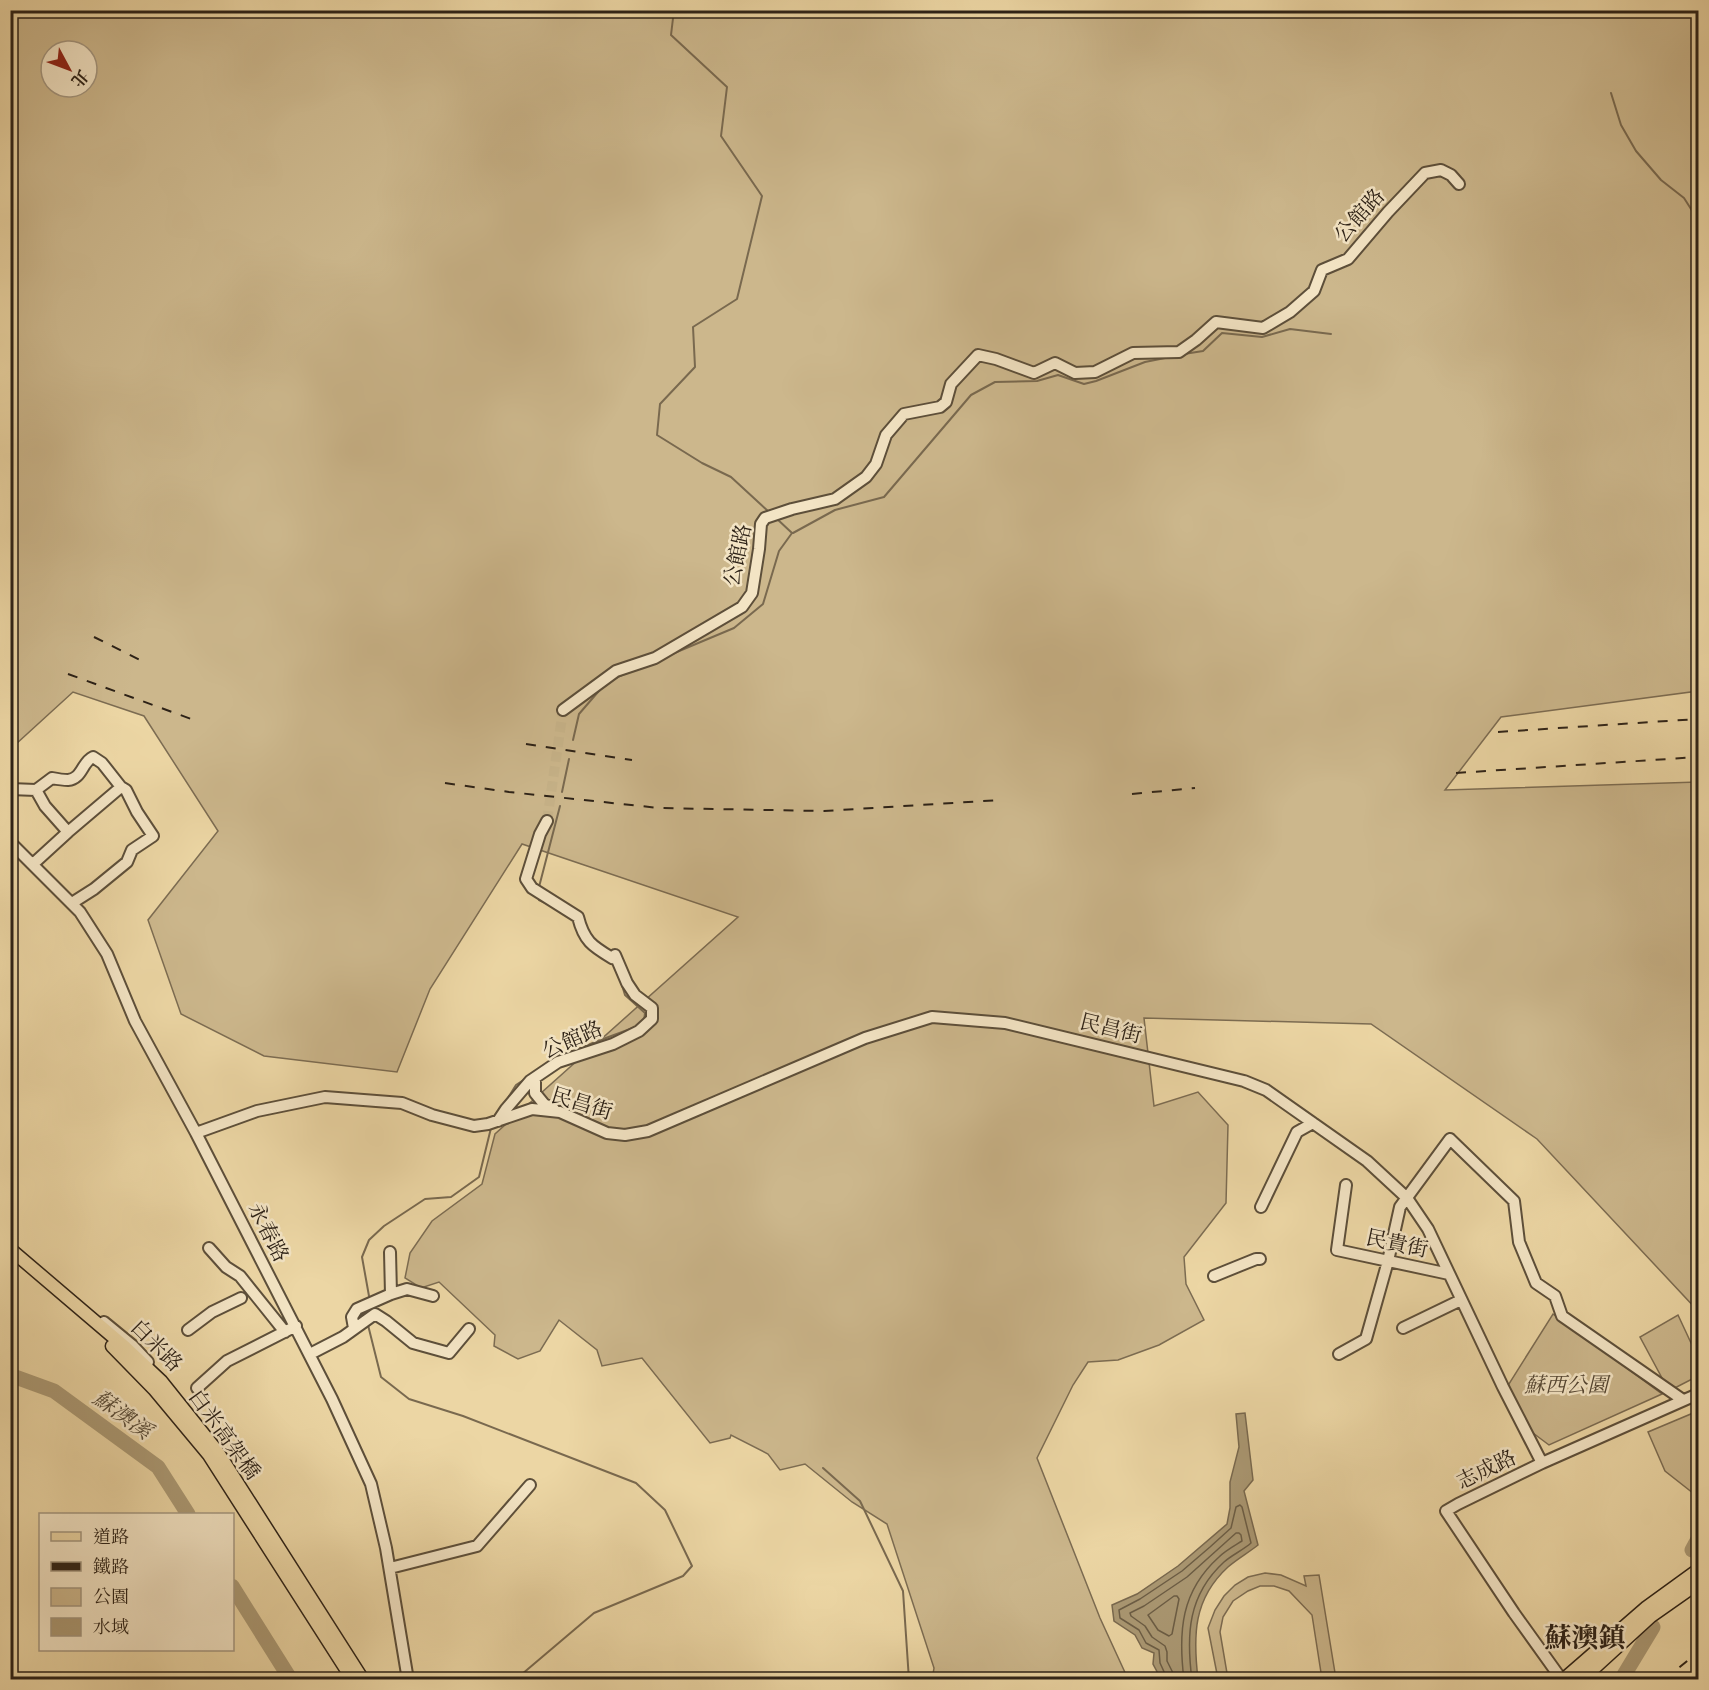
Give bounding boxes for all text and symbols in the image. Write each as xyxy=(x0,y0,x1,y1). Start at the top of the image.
north arrow xyxy=(39,39,99,99)
text: 北 xyxy=(66,65,95,93)
street label: 公館路 xyxy=(1326,181,1392,249)
street label: 公館路 xyxy=(715,521,759,589)
street label: 民昌街 xyxy=(1077,1005,1145,1051)
street label: 公館路 xyxy=(537,1012,607,1066)
street label: 民昌街 xyxy=(547,1079,617,1127)
street label: 永春路 xyxy=(241,1197,297,1267)
street label: 民貴街 xyxy=(1363,1221,1431,1265)
street label: 白米路 xyxy=(124,1312,190,1378)
park label: 蘇西公園 xyxy=(1524,1369,1611,1400)
water label: 蘇澳溪 xyxy=(87,1382,161,1448)
street label: 白米高架橋 xyxy=(182,1382,268,1486)
street label: 志成路 xyxy=(1451,1441,1521,1497)
legend xyxy=(39,1513,234,1651)
text: 道路 xyxy=(93,1523,129,1550)
text: 鐵路 xyxy=(93,1553,129,1580)
text: 公園 xyxy=(93,1583,129,1610)
text: 水域 xyxy=(93,1613,129,1640)
district label: 蘇澳鎮 xyxy=(1545,1617,1626,1657)

